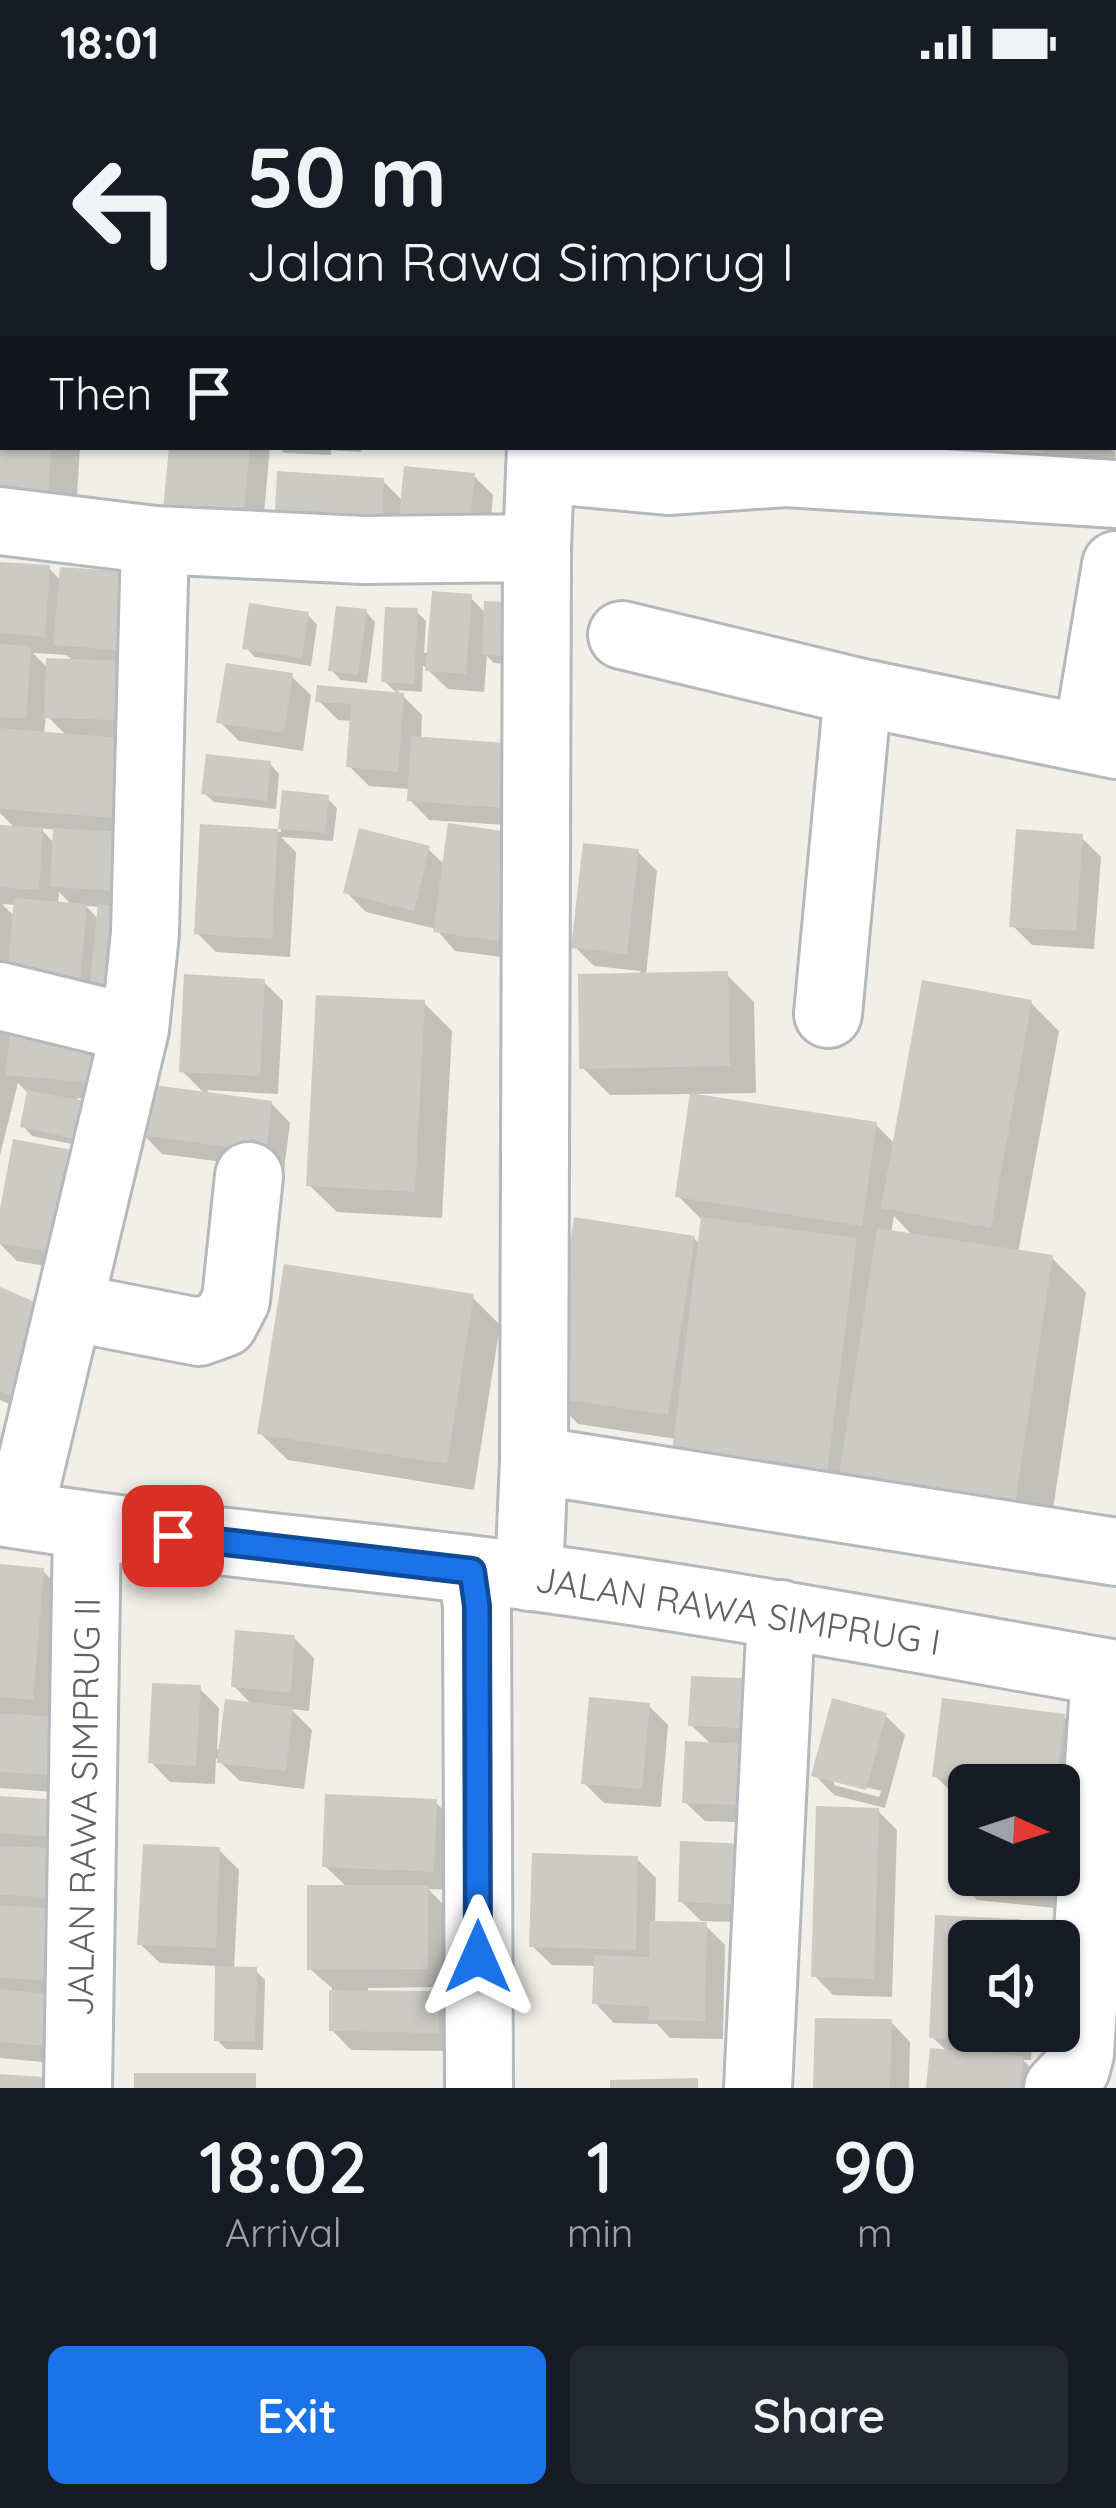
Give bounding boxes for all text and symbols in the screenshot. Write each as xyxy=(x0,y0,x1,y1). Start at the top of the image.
text: 18:01 xyxy=(60,14,160,70)
text: 50 m xyxy=(246,123,447,228)
icon: left xyxy=(48,132,204,288)
text: Jalan Rawa Simprug I xyxy=(246,227,795,295)
icon: arrive xyxy=(176,360,242,426)
text: Then xyxy=(48,365,152,421)
pin xyxy=(122,1485,224,1587)
icon: arrive xyxy=(140,1503,206,1569)
street label: JALAN RAWA SIMPRUG I xyxy=(532,1556,944,1664)
street label: JALAN RAWA SIMPRUG II xyxy=(57,1597,109,2017)
north arrow xyxy=(948,1764,1080,1896)
map controls xyxy=(948,1764,1080,2052)
position arrow xyxy=(415,1894,541,2020)
button: sound xyxy=(948,1920,1080,2052)
text: 18:02 xyxy=(199,2121,368,2211)
text: 1 xyxy=(586,2121,614,2211)
text: 90 xyxy=(832,2121,917,2211)
text: Arrival xyxy=(225,2208,342,2257)
text: min xyxy=(567,2208,633,2257)
text: m xyxy=(857,2208,892,2257)
button: Exit xyxy=(48,2346,546,2484)
button: Share xyxy=(570,2346,1068,2484)

